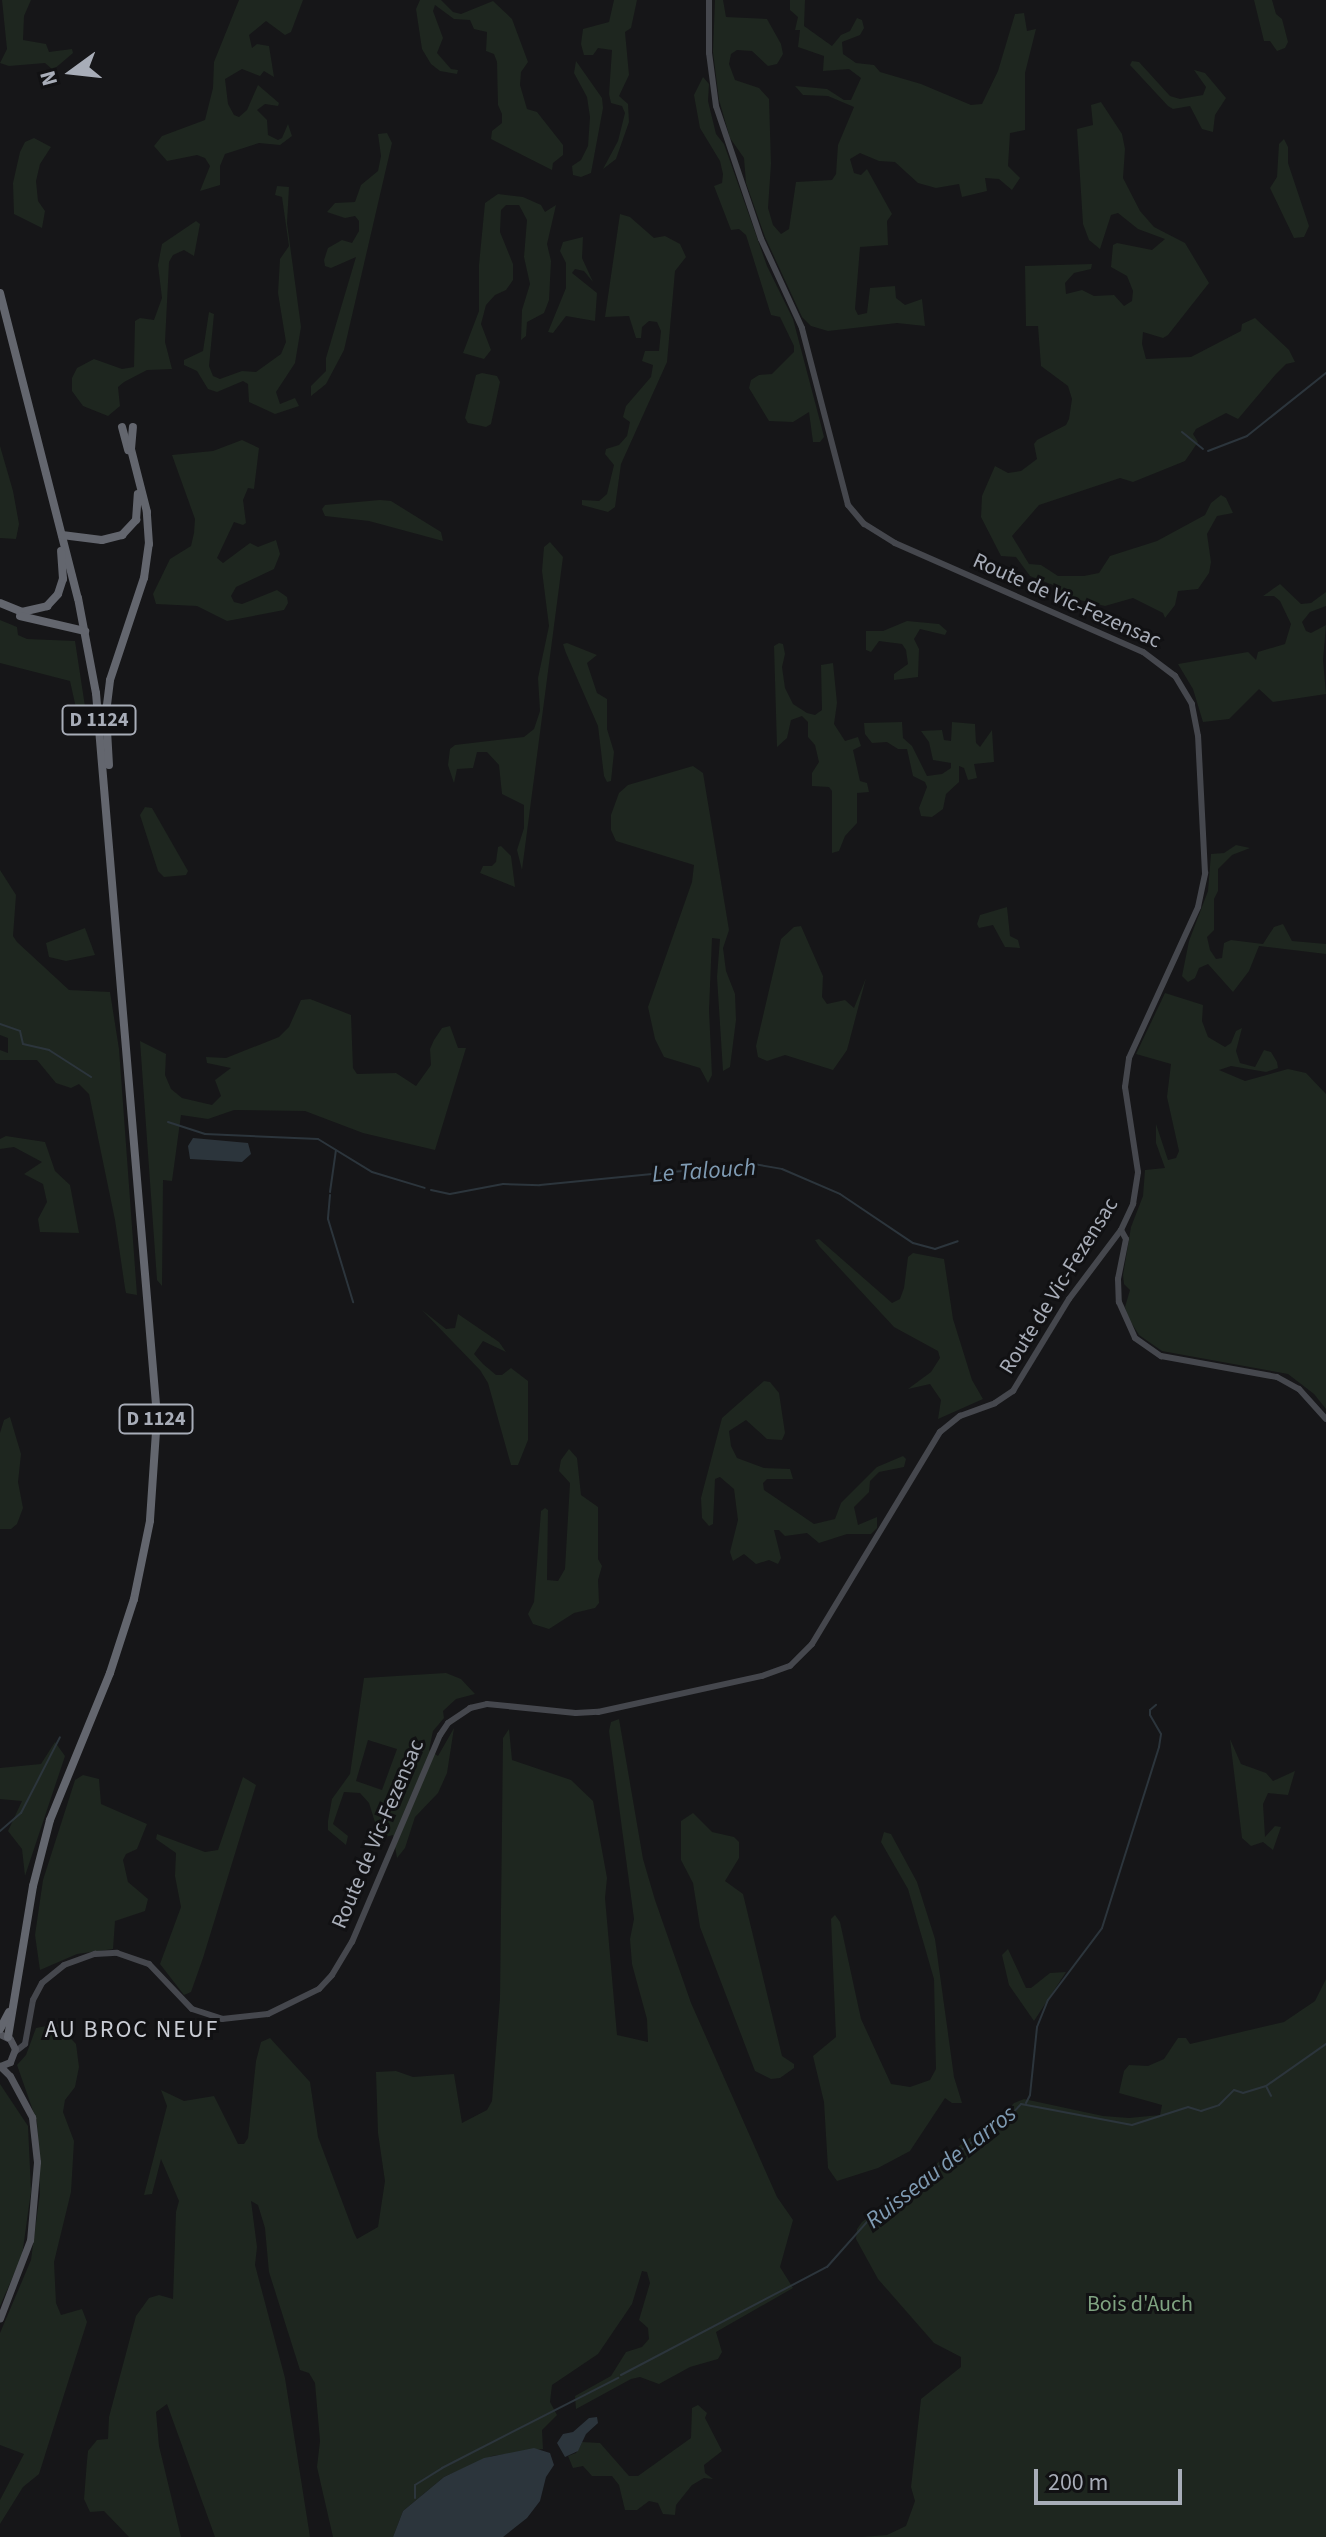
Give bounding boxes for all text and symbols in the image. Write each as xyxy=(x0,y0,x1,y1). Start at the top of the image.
north arrow xyxy=(32,32,112,112)
text: N xyxy=(31,67,66,89)
street label: Route de Vic-Fezensac xyxy=(969,548,1165,654)
road number: D 1124 xyxy=(61,704,137,736)
water label: Le Talouch xyxy=(651,1153,757,1189)
street label: Route de Vic-Fezensac xyxy=(994,1193,1124,1379)
road number: D 1124 xyxy=(118,1403,194,1435)
street label: Route de Vic-Fezensac xyxy=(326,1735,430,1933)
district label: AU BROC NEUF xyxy=(45,2016,219,2044)
water label: Ruisseau de Larros xyxy=(860,2099,1022,2235)
park label: Bois d'Auch xyxy=(1087,2292,1193,2318)
scale bar xyxy=(1038,2453,1186,2503)
text: 200 m xyxy=(1048,2465,1108,2500)

